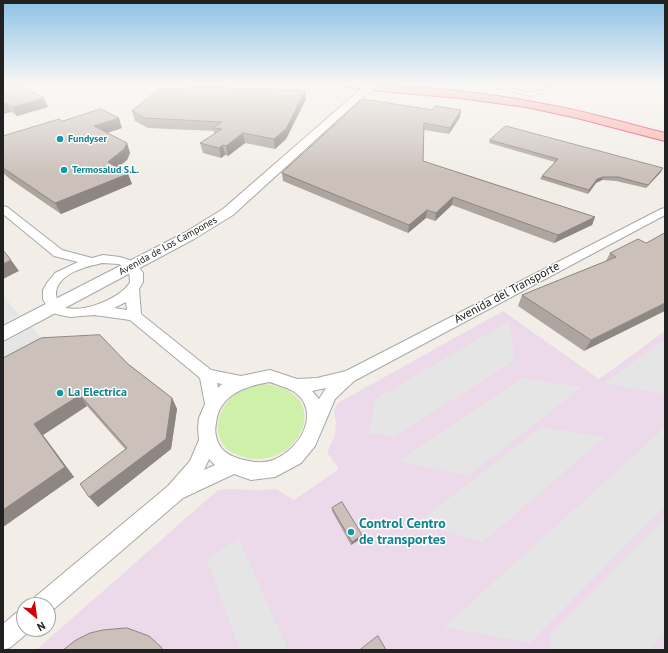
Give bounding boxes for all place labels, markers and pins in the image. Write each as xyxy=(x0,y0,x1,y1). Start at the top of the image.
place label: Fundyser xyxy=(68,133,107,145)
marker: Fundyser xyxy=(55,134,65,144)
place label: Termosalud S.L. xyxy=(72,164,139,176)
marker: Termosalud S.L. xyxy=(59,165,69,175)
place label: La Electrica xyxy=(68,386,127,400)
marker: La Electrica xyxy=(55,388,65,398)
place label: Control Centro de transportes xyxy=(359,516,446,548)
marker: Control Centro de transportes xyxy=(346,527,356,537)

